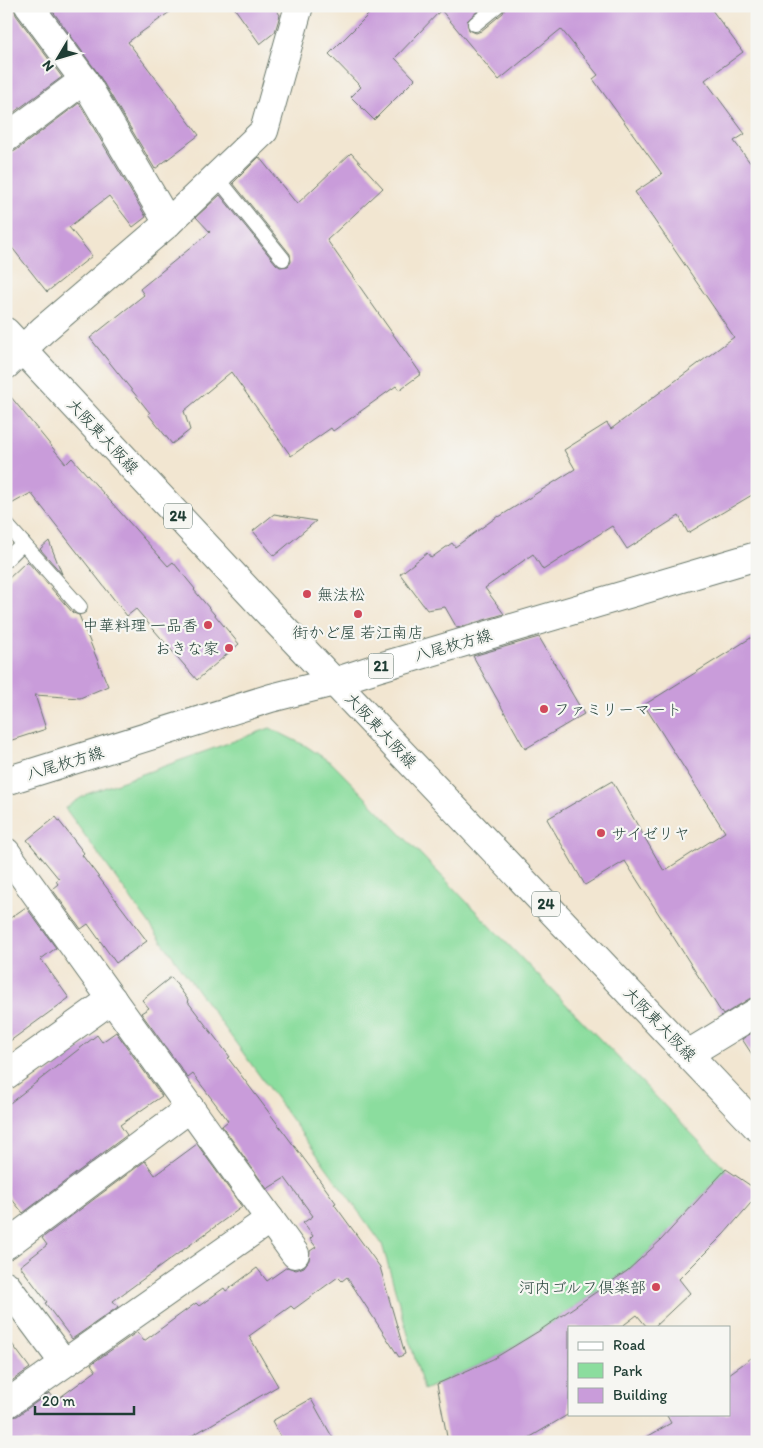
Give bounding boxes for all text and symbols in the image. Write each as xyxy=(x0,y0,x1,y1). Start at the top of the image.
north arrow xyxy=(32,32,82,82)
text: N xyxy=(39,57,58,75)
street label: 大阪東大阪線 xyxy=(63,394,143,478)
road number: 24 xyxy=(164,504,192,528)
place label: 無法松 xyxy=(317,585,365,604)
marker: 無法松 xyxy=(301,588,313,600)
marker: 街かど屋 若江南店 xyxy=(352,608,364,620)
place label: 中華料理 一品香 xyxy=(82,616,198,635)
marker: 中華料理 一品香 xyxy=(202,619,214,631)
place label: 街かど屋 若江南店 xyxy=(292,623,424,642)
street label: 八尾枚方線 xyxy=(412,625,494,665)
place label: おきな家 xyxy=(155,639,219,658)
marker: おきな家 xyxy=(223,642,235,654)
road number: 21 xyxy=(368,654,394,678)
street label: 大阪東大阪線 xyxy=(341,688,421,772)
place label: ファミリーマート xyxy=(554,700,682,719)
marker: ファミリーマート xyxy=(538,703,550,715)
street label: 八尾枚方線 xyxy=(24,742,106,784)
place label: サイゼリヤ xyxy=(611,824,690,843)
marker: サイゼリヤ xyxy=(595,827,607,839)
road number: 24 xyxy=(532,892,560,916)
street label: 大阪東大阪線 xyxy=(620,983,700,1065)
place label: 河内ゴルフ倶楽部 xyxy=(519,1278,646,1297)
marker: 河内ゴルフ倶楽部 xyxy=(650,1281,662,1293)
legend xyxy=(568,1326,730,1416)
text: Road xyxy=(613,1336,646,1354)
text: Park xyxy=(613,1362,643,1380)
scale bar xyxy=(35,1383,134,1415)
text: Building xyxy=(613,1386,667,1404)
text: 20 m xyxy=(42,1392,76,1410)

